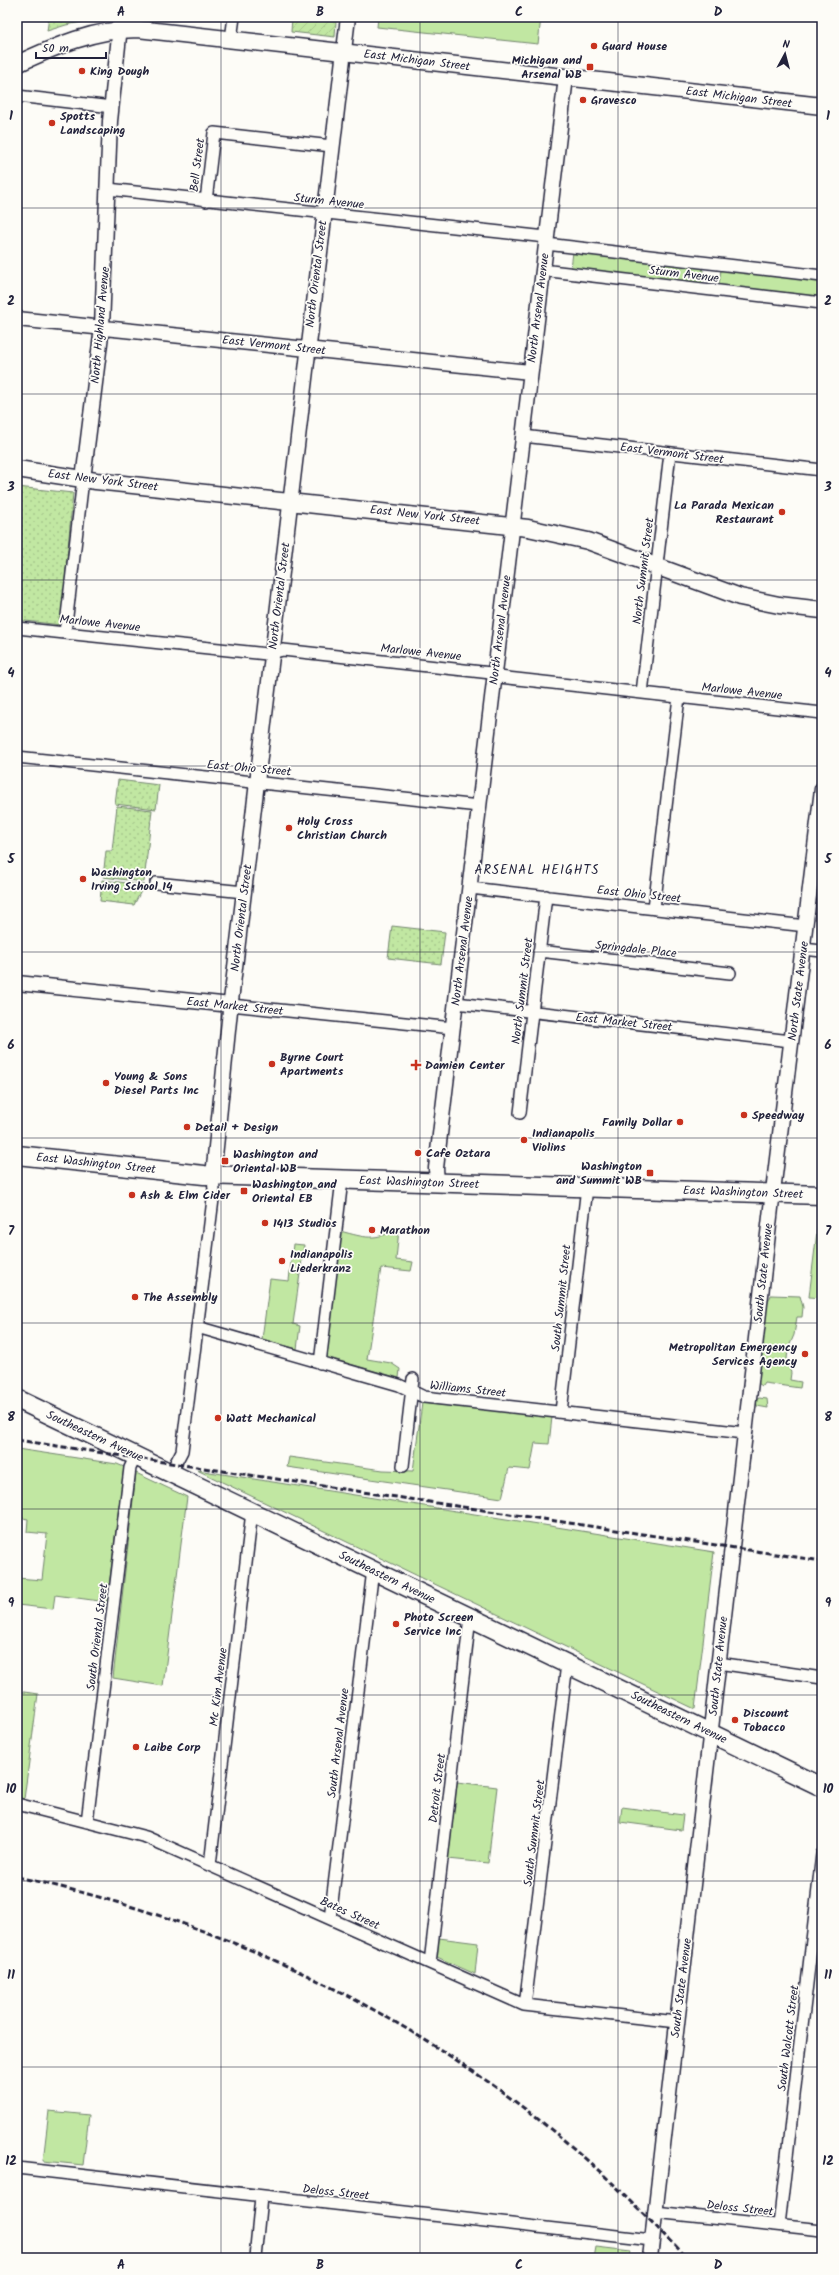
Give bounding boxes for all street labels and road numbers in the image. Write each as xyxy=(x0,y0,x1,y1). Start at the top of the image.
street label: East Michigan Street xyxy=(363,45,472,76)
street label: East Michigan Street xyxy=(685,82,794,113)
street label: Bell Street xyxy=(185,137,210,193)
street label: Sturm Avenue xyxy=(293,188,366,215)
street label: North Oriental Street xyxy=(300,219,333,329)
street label: North Arsenal Avenue xyxy=(522,252,555,364)
street label: Sturm Avenue xyxy=(648,261,721,288)
street label: North Highland Avenue xyxy=(86,265,115,384)
street label: East Vermont Street xyxy=(221,331,327,360)
street label: East Vermont Street xyxy=(619,438,725,469)
street label: East New York Street xyxy=(47,464,159,497)
street label: East New York Street xyxy=(369,500,481,531)
street label: North Summit Street xyxy=(628,516,660,626)
street label: North Oriental Street xyxy=(263,541,296,651)
street label: North Arsenal Avenue xyxy=(484,574,517,686)
street label: Marlowe Avenue xyxy=(59,610,142,637)
street label: Marlowe Avenue xyxy=(380,639,463,666)
street label: Marlowe Avenue xyxy=(701,678,784,705)
street label: East Ohio Street xyxy=(206,755,292,782)
street label: North Oriental Street xyxy=(225,863,258,973)
street label: East Ohio Street xyxy=(596,881,682,908)
street label: North Arsenal Avenue xyxy=(446,895,479,1007)
street label: North Summit Street xyxy=(507,936,539,1046)
street label: Springdale Place xyxy=(594,936,678,963)
street label: North State Avenue xyxy=(783,940,814,1042)
street label: East Market Street xyxy=(186,992,285,1021)
street label: East Market Street xyxy=(575,1008,674,1037)
street label: East Washington Street xyxy=(35,1148,157,1179)
street label: East Washington Street xyxy=(358,1171,480,1194)
street label: East Washington Street xyxy=(682,1181,804,1204)
street label: South State Avenue xyxy=(749,1222,778,1324)
street label: South Summit Street xyxy=(546,1243,577,1352)
street label: Williams Street xyxy=(429,1376,507,1403)
street label: Southeastern Avenue xyxy=(43,1406,147,1468)
street label: Southeastern Avenue xyxy=(335,1546,439,1609)
street label: South Oriental Street xyxy=(81,1582,114,1692)
street label: South State Avenue xyxy=(704,1615,733,1717)
street label: Mc Kim Avenue xyxy=(204,1646,233,1728)
street label: Southeastern Avenue xyxy=(627,1686,731,1749)
street label: South Arsenal Avenue xyxy=(322,1687,355,1799)
street label: Detroit Street xyxy=(424,1752,451,1824)
street label: South Summit Street xyxy=(519,1778,551,1888)
street label: Bates Street xyxy=(317,1892,383,1935)
street label: South State Avenue xyxy=(666,1937,697,2039)
street label: South Walcott Street xyxy=(773,1984,804,2092)
street label: Deloss Street xyxy=(302,2180,371,2205)
street label: Deloss Street xyxy=(706,2196,775,2221)

